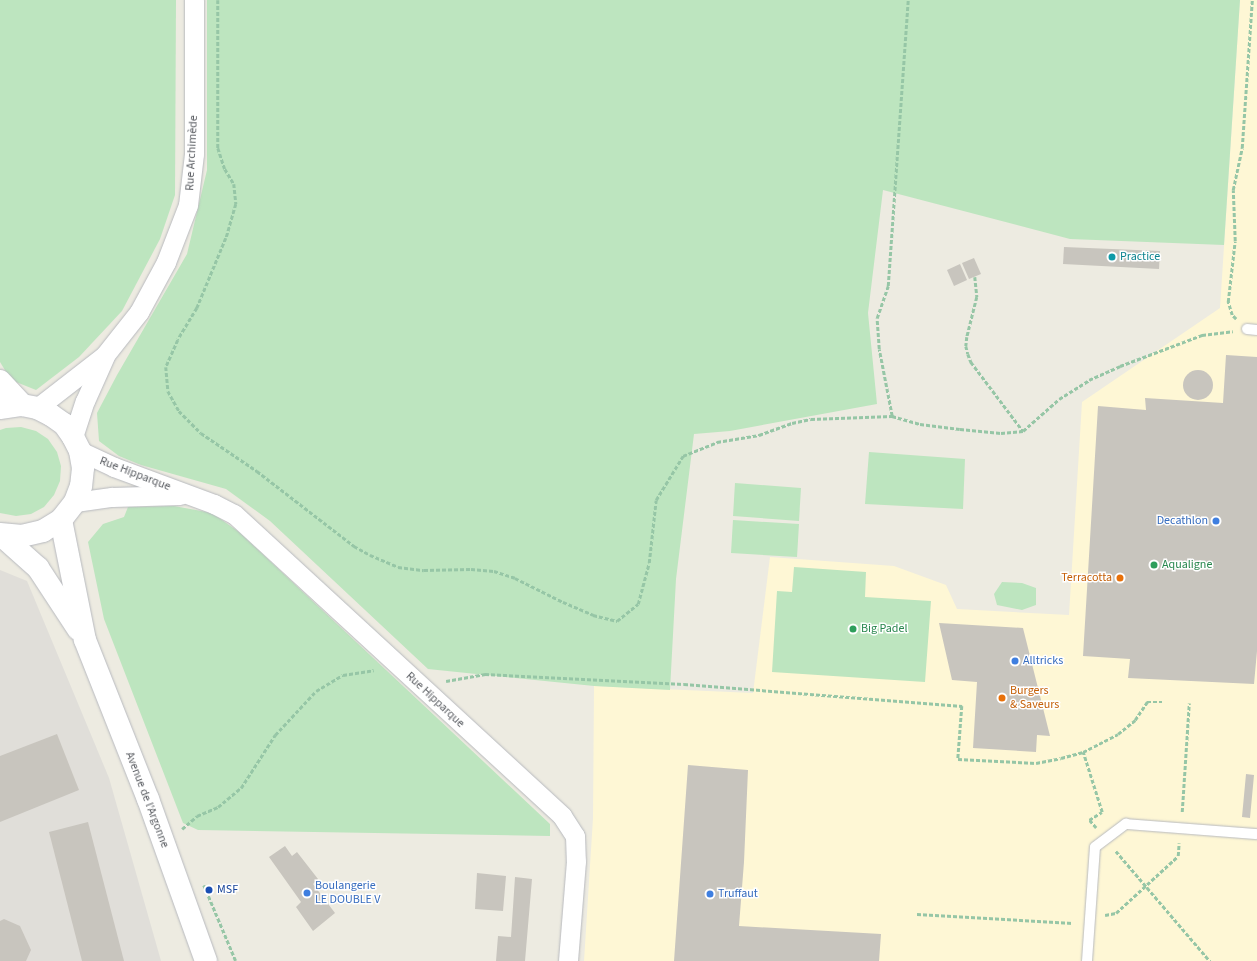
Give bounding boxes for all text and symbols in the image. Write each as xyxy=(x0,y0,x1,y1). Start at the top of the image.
street label: Rue Archimède xyxy=(183,115,201,191)
place label: Practice xyxy=(1120,250,1160,264)
marker: Practice xyxy=(1107,252,1117,262)
street label: Rue Hipparque xyxy=(97,454,173,494)
place label: Decathlon xyxy=(1157,514,1208,528)
marker: Decathlon xyxy=(1211,516,1221,526)
place label: Aqualigne xyxy=(1162,558,1212,572)
marker: Aqualigne xyxy=(1149,560,1159,570)
place label: Terracotta xyxy=(1061,571,1112,585)
marker: Terracotta xyxy=(1115,573,1125,583)
place label: Big Padel xyxy=(861,622,907,636)
marker: Big Padel xyxy=(848,624,858,634)
place label: Alltricks xyxy=(1023,654,1063,668)
marker: Alltricks xyxy=(1010,656,1020,666)
street label: Rue Hipparque xyxy=(403,669,467,731)
place label: Burgers & Saveurs xyxy=(1010,684,1059,712)
marker: Burgers & Saveurs xyxy=(997,693,1007,703)
street label: Avenue de l'Argonne xyxy=(122,750,172,850)
place label: Boulangerie LE DOUBLE V xyxy=(315,879,380,907)
place label: MSF xyxy=(217,883,238,897)
marker: MSF xyxy=(204,885,214,895)
place label: Truffaut xyxy=(718,887,758,901)
marker: Boulangerie LE DOUBLE V xyxy=(302,888,312,898)
marker: Truffaut xyxy=(705,889,715,899)

